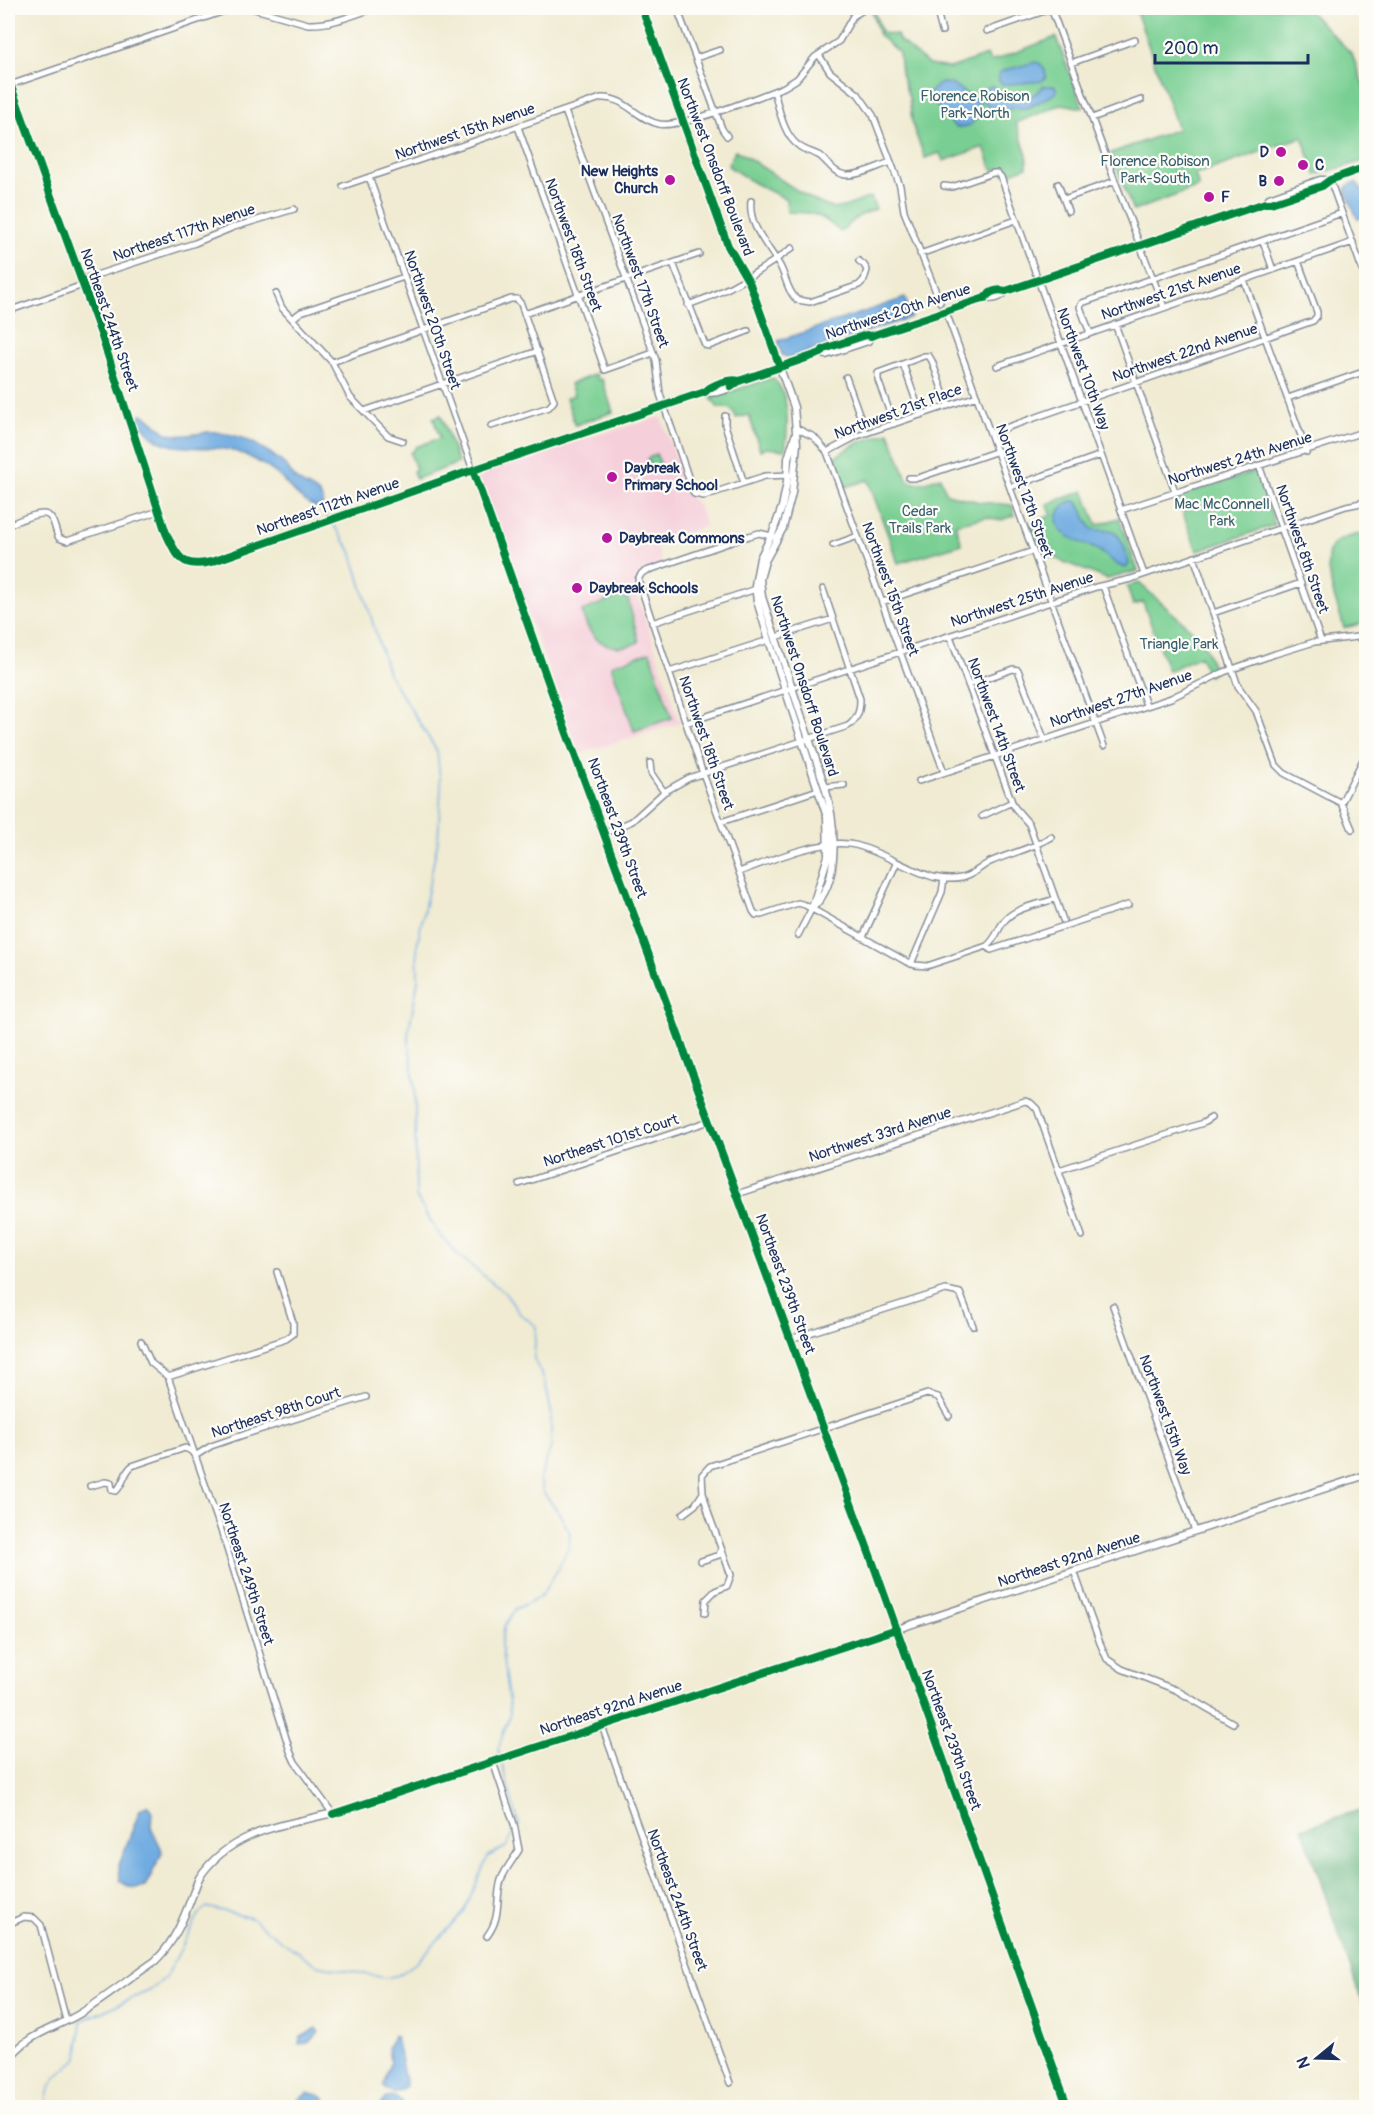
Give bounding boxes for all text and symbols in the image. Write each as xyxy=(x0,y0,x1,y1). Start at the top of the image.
scale bar xyxy=(1155,27,1308,65)
text: 200 m xyxy=(1164,37,1219,60)
street label: Northwest Onsdorff Boulevard xyxy=(672,75,758,259)
park label: Florence Robison Park-North xyxy=(920,87,1030,123)
street label: Northwest 15th Avenue xyxy=(393,99,538,165)
place label: D xyxy=(1260,143,1270,162)
marker: D xyxy=(1274,145,1288,159)
park label: Florence Robison Park-South xyxy=(1100,152,1210,188)
place label: C xyxy=(1315,156,1324,175)
marker: C xyxy=(1296,158,1310,172)
place label: New Heights Church xyxy=(581,162,658,198)
place label: B xyxy=(1259,172,1268,191)
marker: New Heights Church xyxy=(663,173,677,187)
marker: B xyxy=(1272,174,1286,188)
street label: Northwest 18th Street xyxy=(540,176,606,315)
place label: F xyxy=(1221,188,1230,207)
marker: F xyxy=(1202,190,1216,204)
street label: Northeast 117th Avenue xyxy=(110,200,258,266)
street label: Northwest 17th Street xyxy=(607,212,673,351)
street label: Northeast 244th Street xyxy=(76,246,143,395)
street label: Northwest 20th Street xyxy=(399,248,465,393)
street label: Northwest 21st Avenue xyxy=(1099,259,1244,325)
street label: Northwest 20th Avenue xyxy=(823,279,973,344)
street label: Northwest 10th Way xyxy=(1052,305,1114,433)
street label: Northwest 22nd Avenue xyxy=(1110,319,1261,387)
street label: Northwest 21st Place xyxy=(832,380,965,444)
street label: Northwest 12th Street xyxy=(991,421,1057,562)
street label: Northwest 24th Avenue xyxy=(1166,428,1315,490)
place label: Daybreak Primary School xyxy=(624,459,718,495)
marker: Daybreak Primary School xyxy=(605,470,619,484)
street label: Northeast 112th Avenue xyxy=(254,473,402,540)
street label: Northwest 8th Street xyxy=(1271,482,1333,617)
park label: Mac McConnell Park xyxy=(1174,495,1270,531)
park label: Cedar Trails Park xyxy=(889,502,952,538)
street label: Northwest 15th Street xyxy=(857,519,923,659)
place label: Daybreak Commons xyxy=(619,529,745,548)
marker: Daybreak Commons xyxy=(600,531,614,545)
street label: Northwest 25th Avenue xyxy=(948,568,1096,632)
place label: Daybreak Schools xyxy=(589,579,698,598)
marker: Daybreak Schools xyxy=(570,581,584,595)
street label: Northwest Onsdorff Boulevard xyxy=(766,593,842,779)
park label: Triangle Park xyxy=(1140,635,1219,654)
street label: Northwest 14th Street xyxy=(963,655,1029,796)
street label: Northwest 27th Avenue xyxy=(1048,666,1195,732)
street label: Northwest 18th Street xyxy=(674,673,738,813)
street label: Northeast 239th Street xyxy=(583,755,652,902)
street label: Northwest 33rd Avenue xyxy=(806,1103,954,1167)
street label: Northeast 101st Court xyxy=(541,1110,682,1172)
street label: Northeast 239th Street xyxy=(751,1211,820,1358)
street label: Northwest 15th Way xyxy=(1134,1352,1196,1478)
street label: Northeast 98th Court xyxy=(209,1383,344,1443)
street label: Northeast 249th Street xyxy=(214,1500,278,1649)
street label: Northeast 92nd Avenue xyxy=(996,1528,1143,1592)
street label: Northeast 239th Street xyxy=(917,1667,986,1814)
street label: Northeast 92nd Avenue xyxy=(538,1676,685,1740)
street label: Northeast 244th Street xyxy=(642,1826,712,1975)
north arrow xyxy=(1287,2028,1347,2088)
text: N xyxy=(1292,2054,1315,2071)

